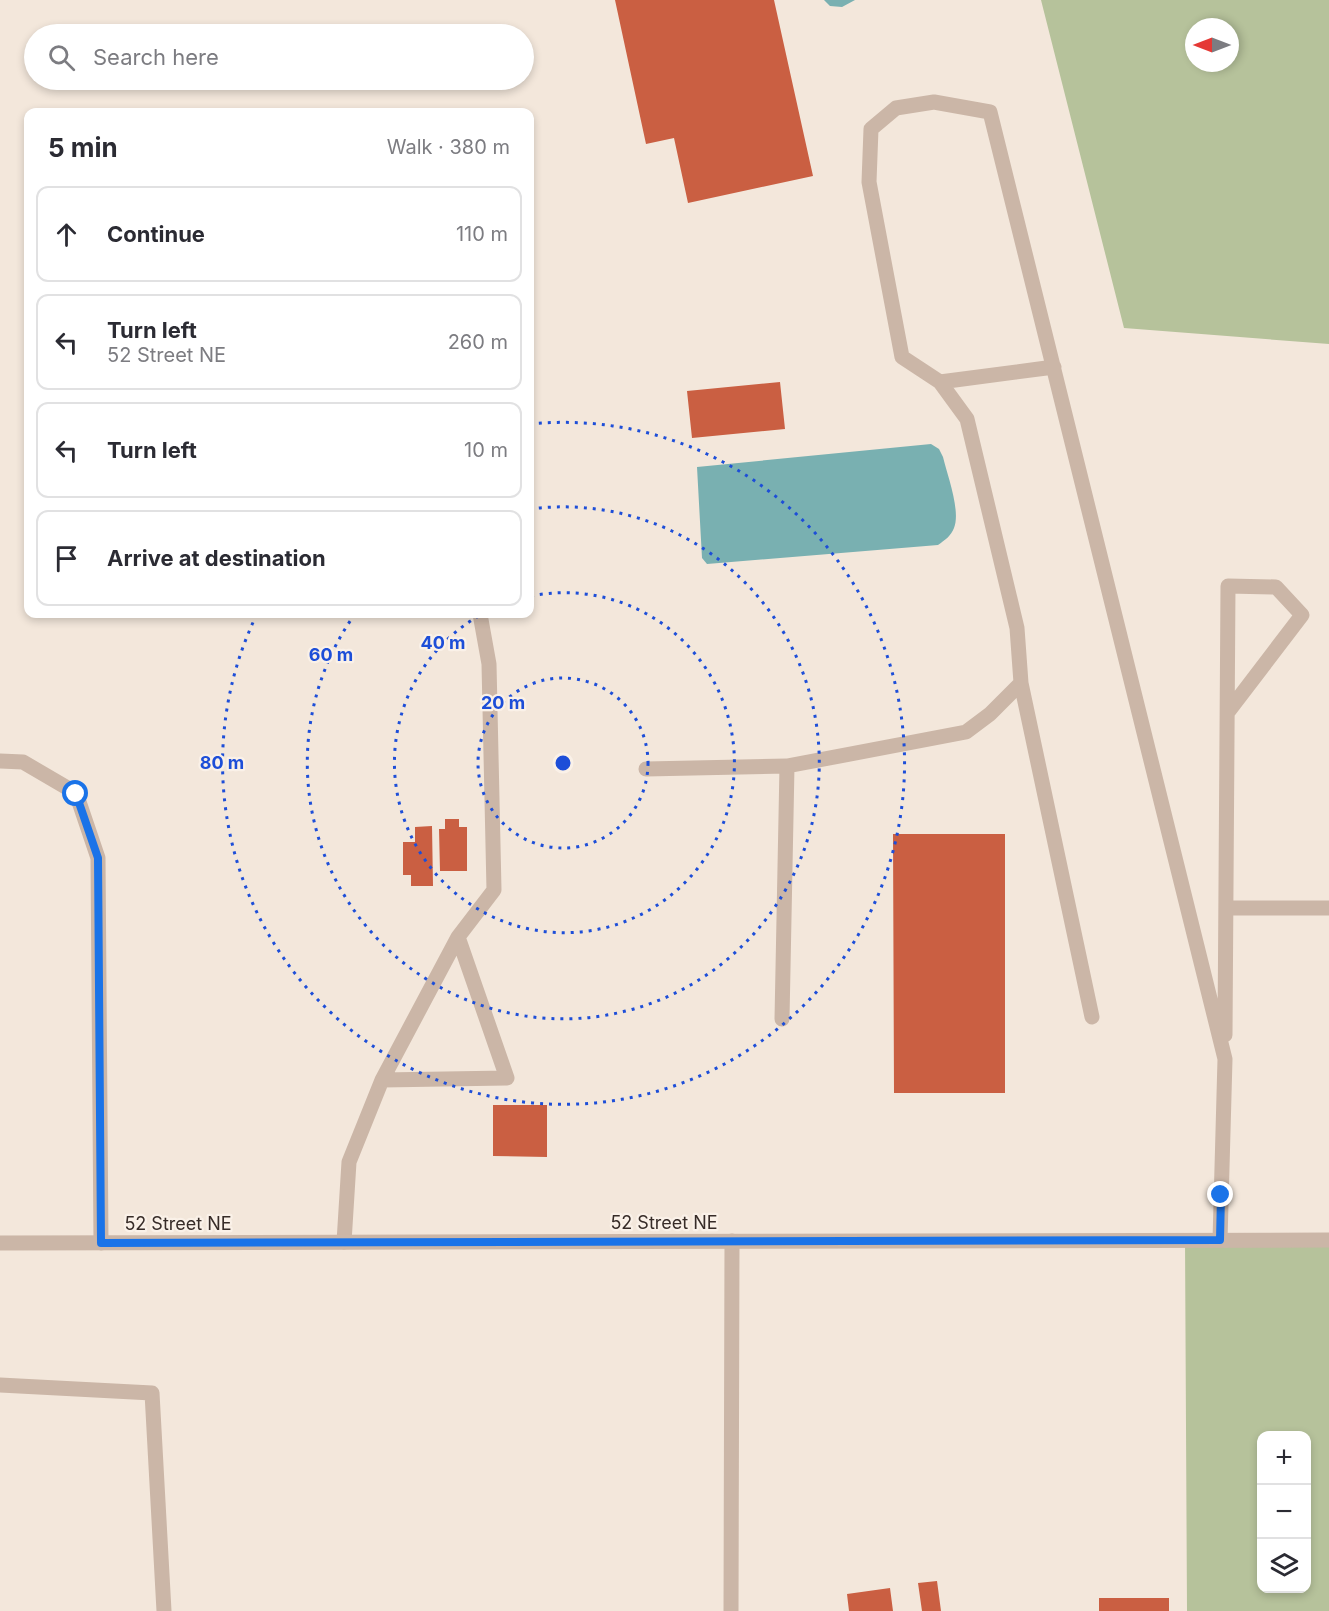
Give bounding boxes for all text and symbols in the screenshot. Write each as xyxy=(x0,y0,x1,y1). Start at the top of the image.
north arrow xyxy=(1185,18,1239,72)
search box xyxy=(24,24,534,90)
icon: search xyxy=(45,41,78,74)
text: Search here xyxy=(93,44,219,70)
text: 5 min xyxy=(48,132,118,163)
text: Walk · 380 m xyxy=(387,135,510,159)
icon: ahead xyxy=(50,218,83,251)
text: Continue xyxy=(107,221,205,247)
text: 110 m xyxy=(456,222,508,246)
text: Turn left xyxy=(107,317,197,343)
icon: left xyxy=(50,326,83,359)
text: 260 m xyxy=(448,330,508,354)
text: 52 Street NE xyxy=(107,343,226,367)
icon: left xyxy=(50,434,83,467)
text: Turn left xyxy=(107,437,197,463)
text: 10 m xyxy=(464,438,508,462)
icon: arrive xyxy=(50,542,83,575)
text: Arrive at destination xyxy=(107,545,326,571)
text: 40 m xyxy=(421,632,466,653)
text: 60 m xyxy=(309,644,353,665)
text: 20 m xyxy=(481,692,525,713)
text: 80 m xyxy=(200,752,244,773)
centre of rings xyxy=(553,753,573,773)
route start xyxy=(62,780,88,806)
route end xyxy=(1207,1181,1233,1207)
street label: 52 Street NE xyxy=(610,1212,718,1233)
street label: 52 Street NE xyxy=(124,1213,232,1234)
map controls xyxy=(1257,1431,1311,1593)
button: + xyxy=(1257,1431,1311,1485)
button: − xyxy=(1257,1485,1311,1539)
button: layers xyxy=(1257,1539,1311,1593)

